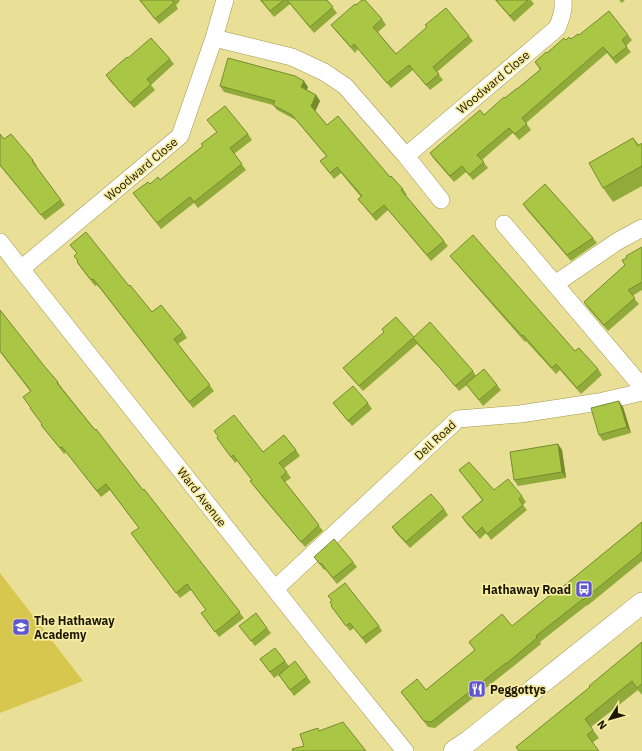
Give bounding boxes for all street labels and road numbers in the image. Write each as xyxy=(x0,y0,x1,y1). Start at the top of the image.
street label: Woodward Close xyxy=(454,47,533,117)
street label: Woodward Close xyxy=(102,134,181,204)
street label: Dell Road xyxy=(411,417,459,463)
street label: Ward Avenue xyxy=(174,464,230,530)

